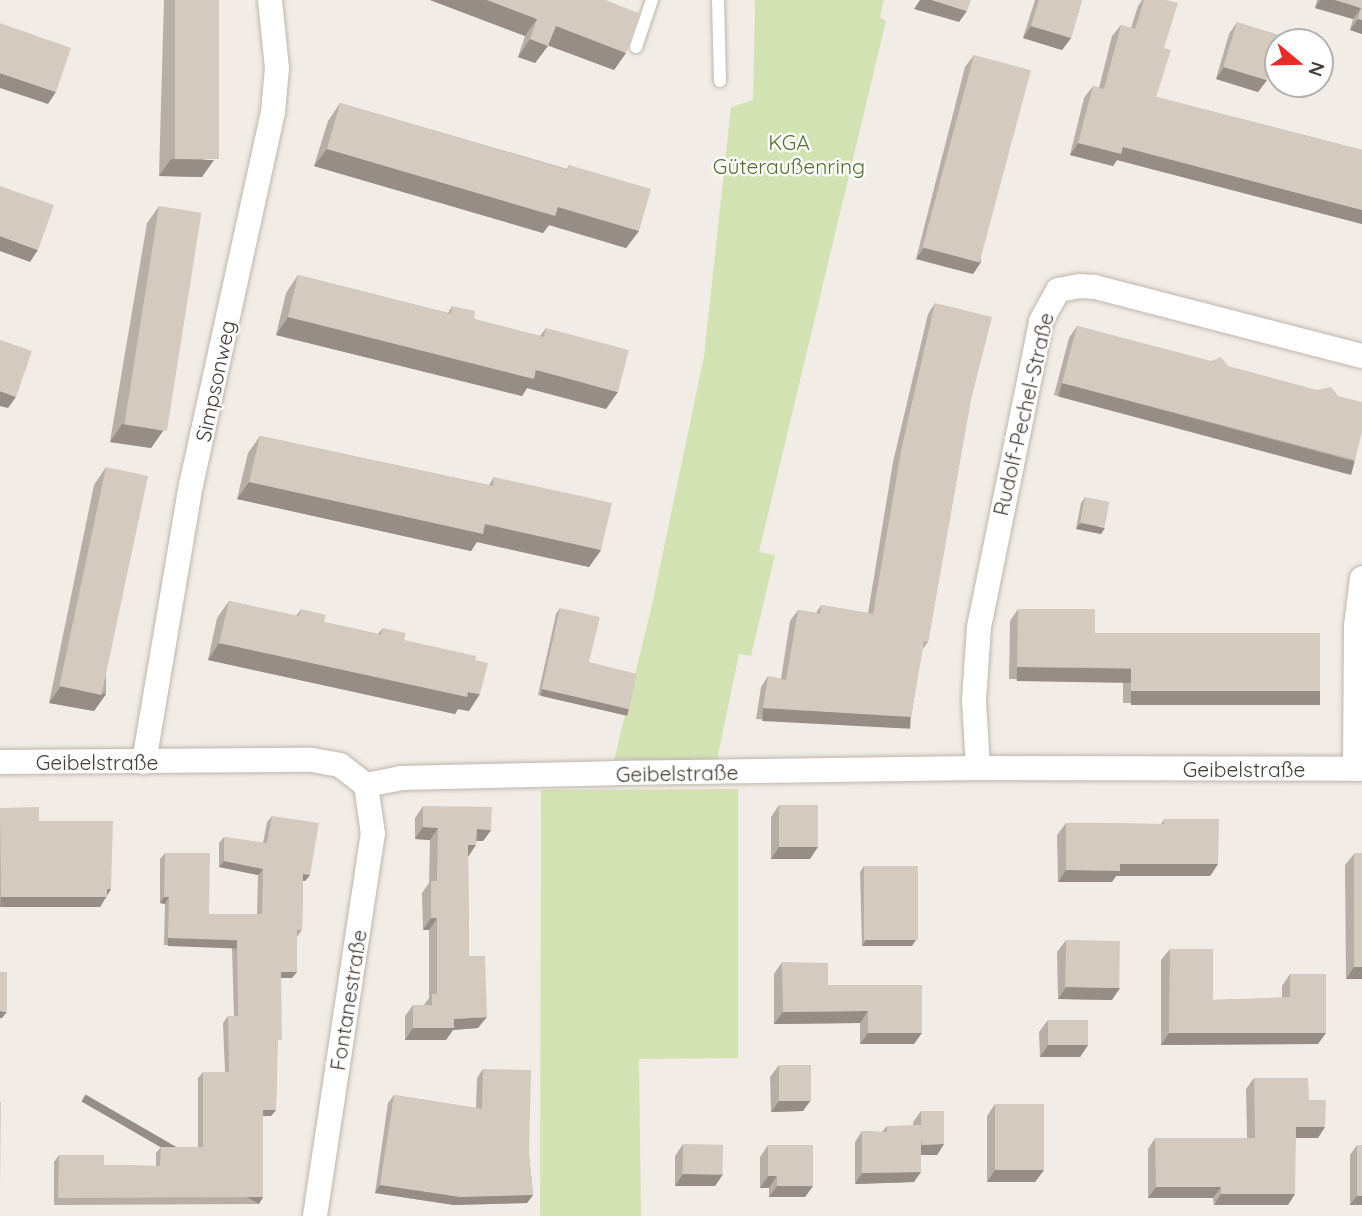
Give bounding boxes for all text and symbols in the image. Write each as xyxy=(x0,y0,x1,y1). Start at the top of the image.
north arrow xyxy=(1264,28,1334,98)
text: N xyxy=(1303,59,1331,80)
park label: KGA Güteraußenring xyxy=(713,129,865,179)
street label: Rudolf-Pechel-Straße xyxy=(987,310,1059,518)
street label: Simpsonweg xyxy=(190,318,240,444)
street label: Geibelstraße xyxy=(36,749,158,775)
street label: Geibelstraße xyxy=(1183,756,1305,782)
street label: Geibelstraße xyxy=(616,759,738,787)
street label: Fontanestraße xyxy=(324,928,372,1072)

